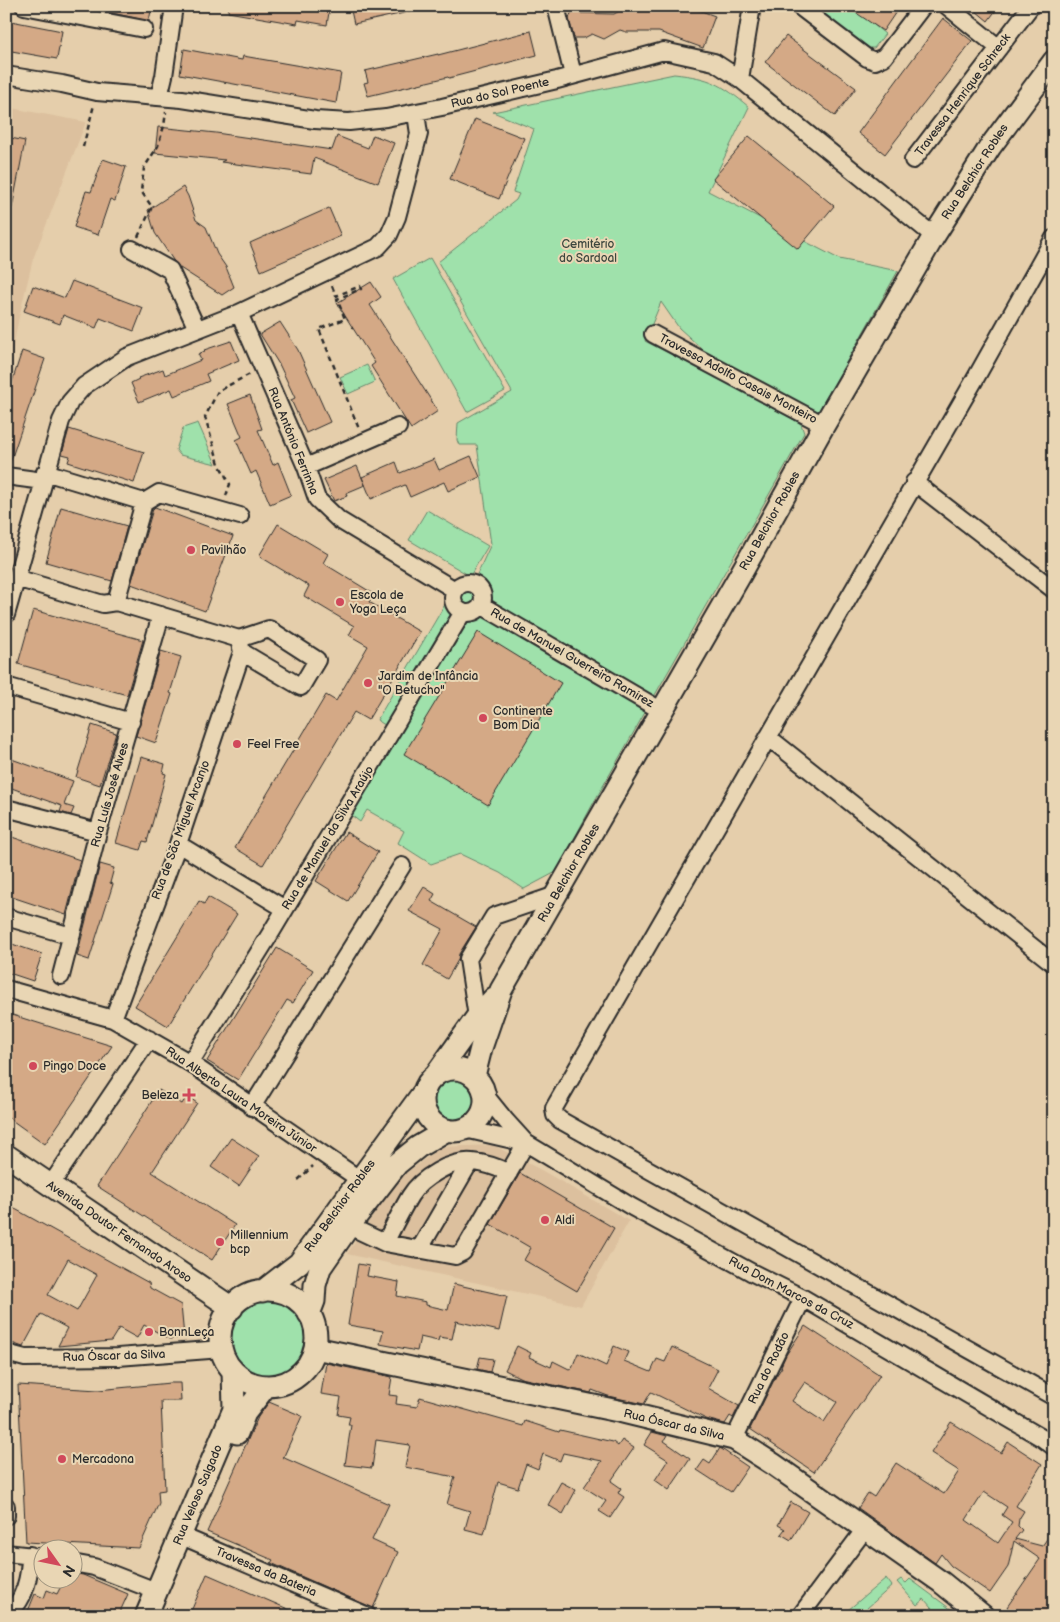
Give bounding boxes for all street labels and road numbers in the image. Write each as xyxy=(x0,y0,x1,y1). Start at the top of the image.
street label: Travessa Henrique Schreck xyxy=(912,31,1014,159)
street label: Rua do Sol Poente xyxy=(450,74,550,112)
street label: Rua Belchior Robles xyxy=(938,121,1012,223)
street label: Travessa Adolfo Casais Monteiro xyxy=(656,331,820,427)
street label: Rua António Ferrinha xyxy=(265,385,322,497)
street label: Rua Belchior Robles xyxy=(736,469,804,573)
street label: Rua de Manuel Guerreiro Ramirez xyxy=(488,605,657,711)
street label: Rua Luís José Alves xyxy=(88,741,132,849)
street label: Rua de São Miguel Arcanjo xyxy=(149,758,213,902)
street label: Rua de Manuel da Silva Araújo xyxy=(279,763,377,913)
street label: Rua Belchior Robles xyxy=(535,821,603,925)
street label: Rua Alberto Laura Moreira Júnior xyxy=(162,1044,320,1157)
street label: Rua Belchior Robles xyxy=(301,1157,379,1255)
street label: Avenida Doutor Fernando Aroso xyxy=(43,1178,195,1287)
street label: Rua Dom Marcos da Cruz xyxy=(726,1254,856,1333)
street label: Rua do Rodão xyxy=(745,1329,793,1406)
street label: Rua Óscar da Silva xyxy=(62,1345,166,1365)
street label: Rua Óscar da Silva xyxy=(622,1404,727,1444)
street label: Rua Veloso Salgado xyxy=(170,1442,226,1548)
street label: Travessa da Bateria xyxy=(213,1544,319,1600)

